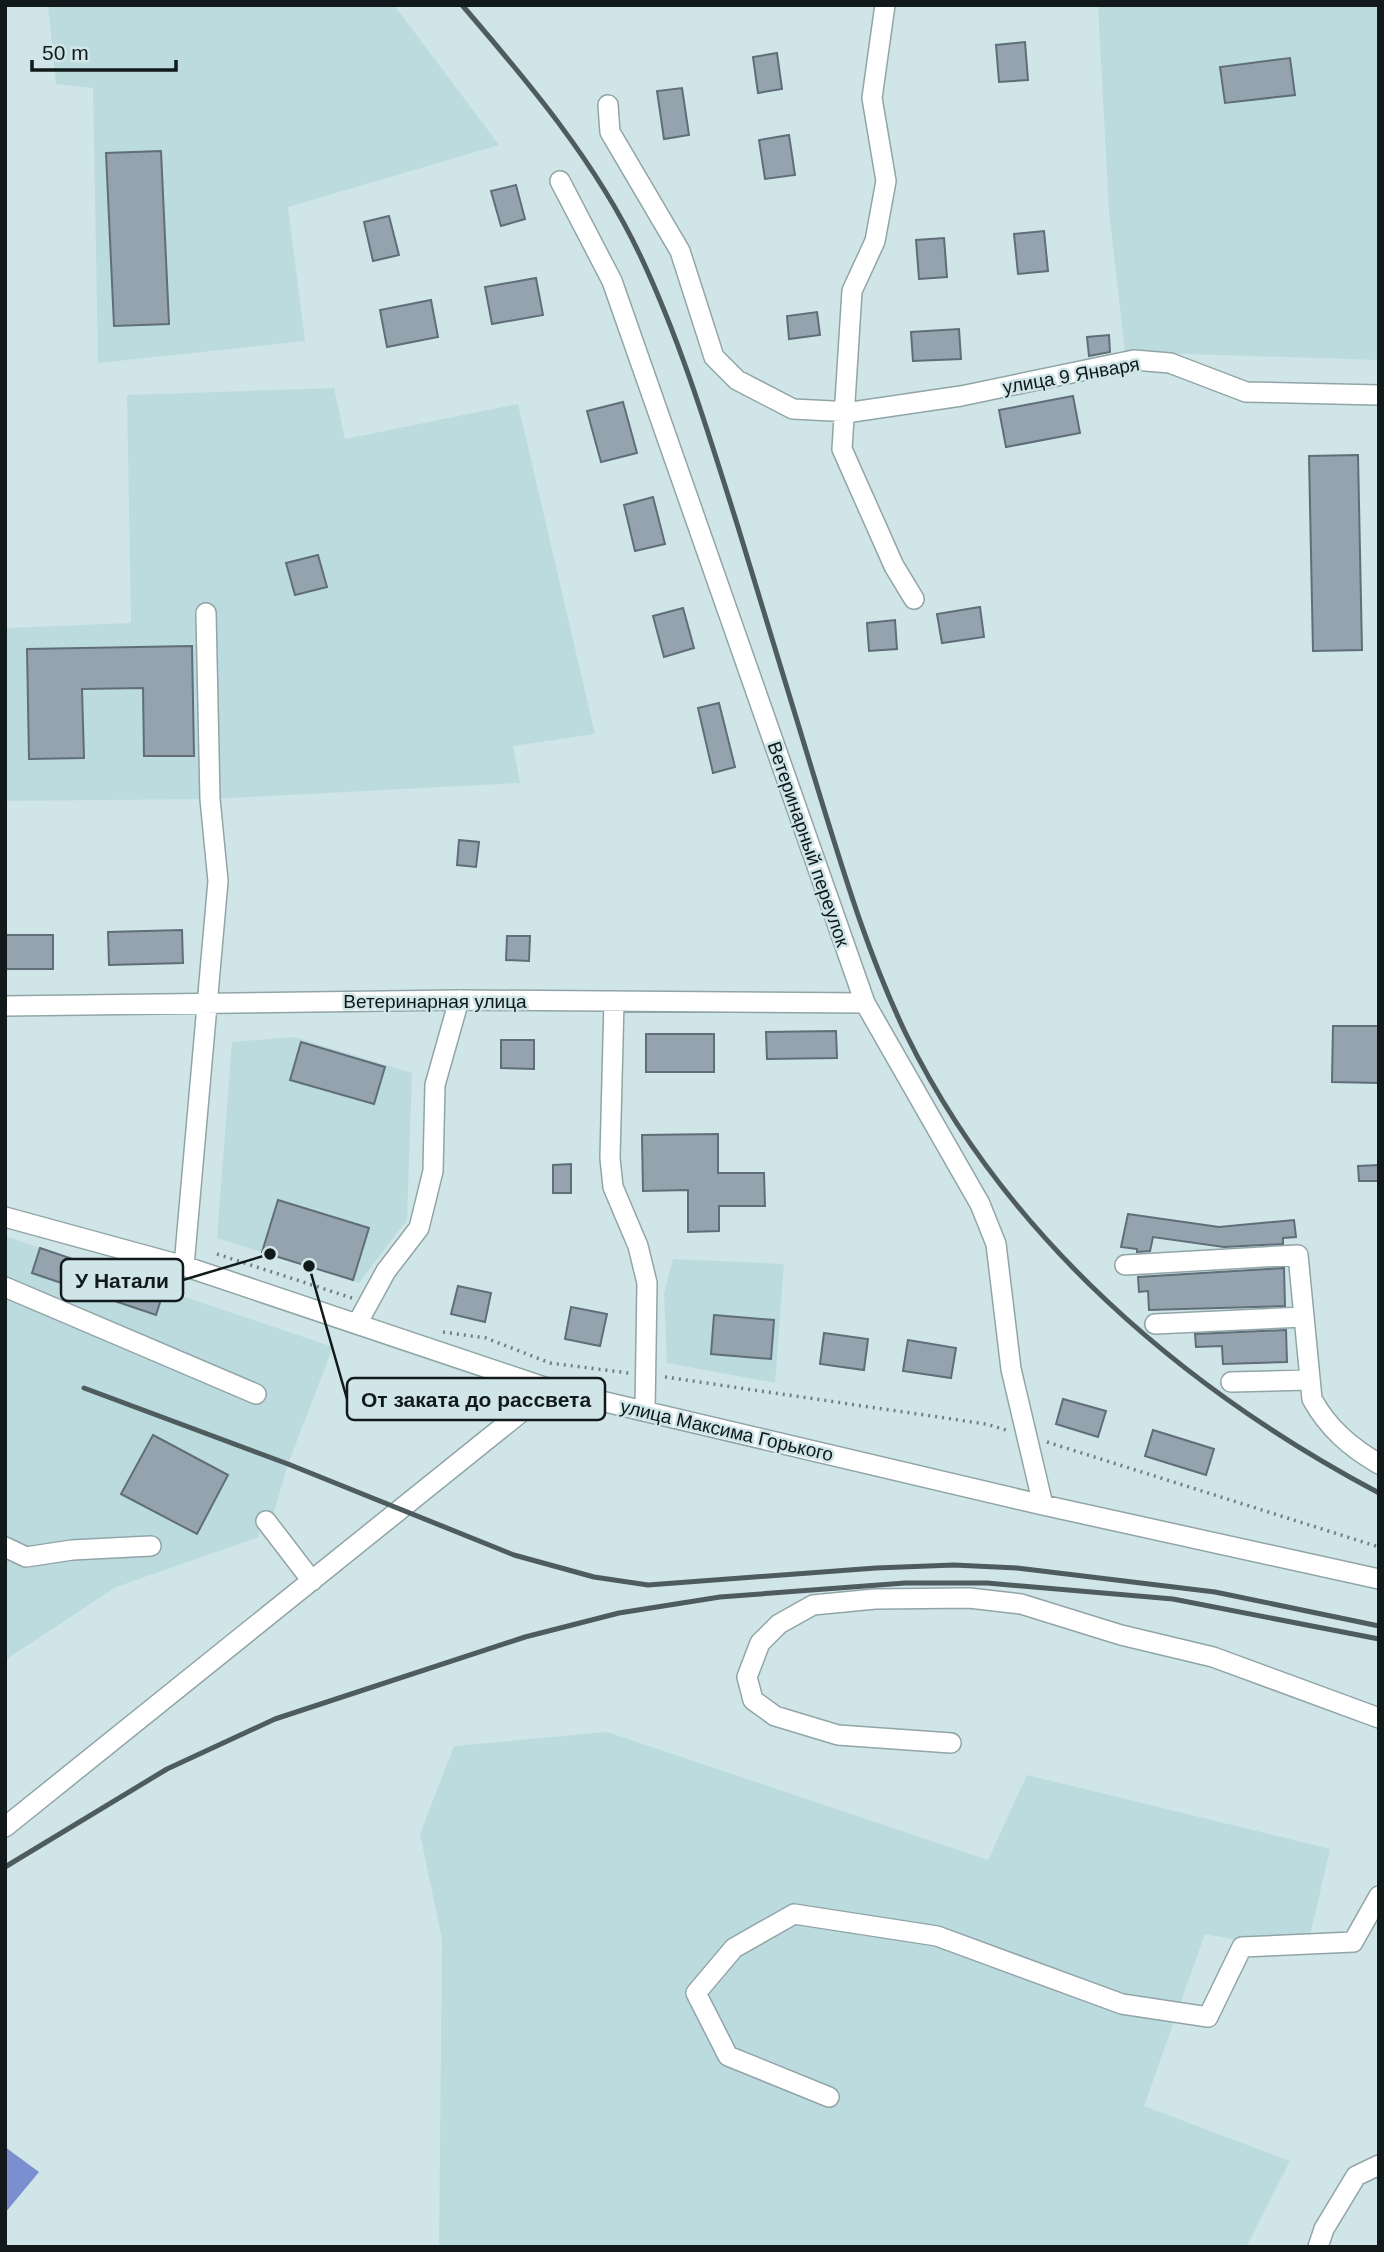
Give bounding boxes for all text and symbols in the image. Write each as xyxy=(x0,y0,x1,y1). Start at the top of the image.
scale bar xyxy=(32,28,175,72)
text: 50 m xyxy=(42,41,89,64)
street label: улица 9 Января xyxy=(1001,353,1141,398)
street label: Ветеринарный переулок xyxy=(764,739,854,950)
street label: Ветеринарная улица xyxy=(343,991,527,1012)
callout: У Натали xyxy=(61,1259,183,1301)
text: У Натали xyxy=(75,1269,169,1292)
callout: От заката до рассвета xyxy=(347,1378,605,1420)
text: От заката до рассвета xyxy=(361,1388,591,1411)
street label: улица Максима Горького xyxy=(618,1396,835,1465)

